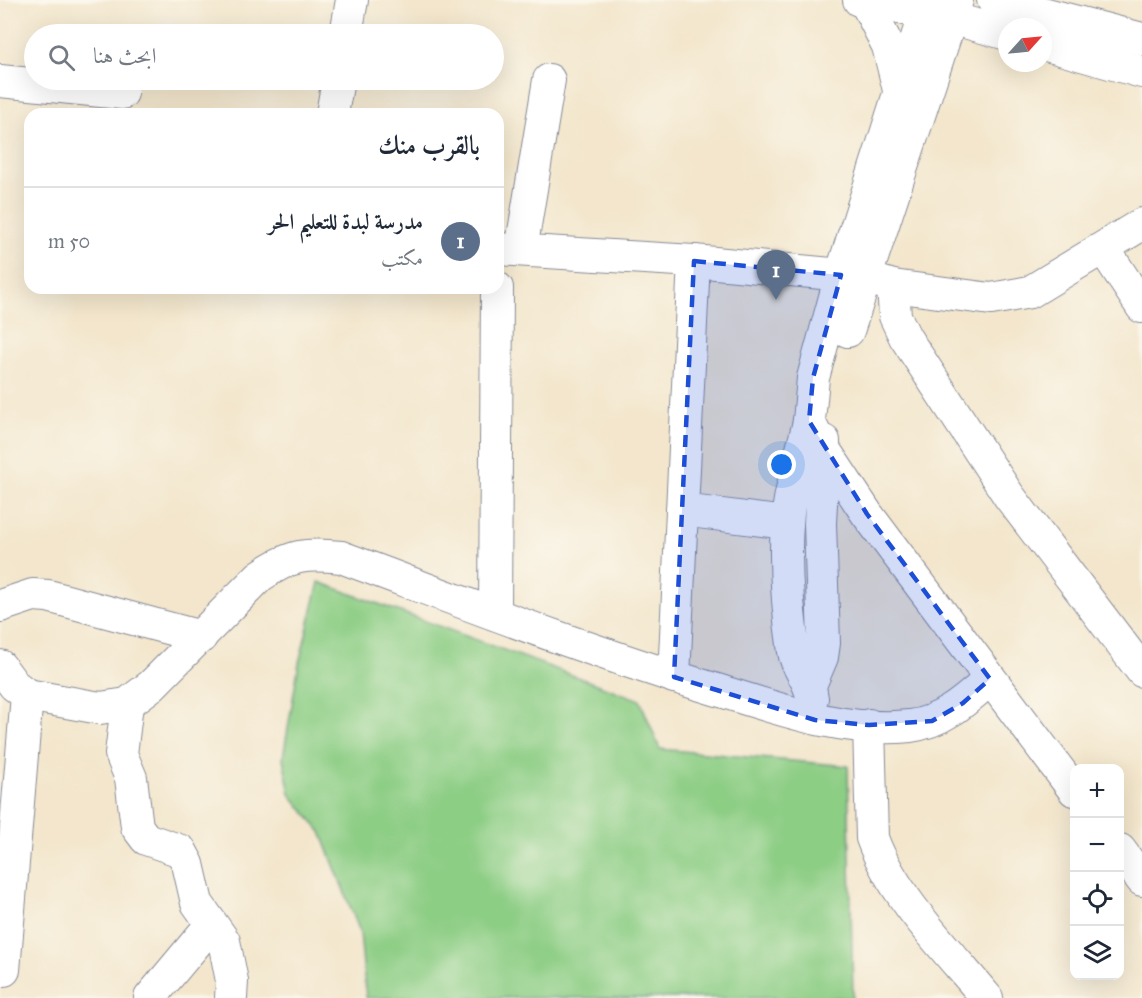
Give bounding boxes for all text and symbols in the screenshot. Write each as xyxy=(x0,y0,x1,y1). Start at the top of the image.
north arrow xyxy=(998,18,1052,72)
search box xyxy=(24,24,504,90)
icon: search xyxy=(45,41,78,74)
text: ابحث هنا xyxy=(93,42,156,69)
text: بالقرب منك xyxy=(378,129,480,161)
text: مدرسة لبدة للتعليم الحر xyxy=(268,208,423,235)
text: 50 m xyxy=(48,229,90,253)
text: 1 xyxy=(457,229,464,253)
text: مكتب xyxy=(381,246,423,270)
pin: 1 xyxy=(756,250,796,300)
your location xyxy=(767,450,796,479)
map controls xyxy=(1070,764,1124,980)
button: + xyxy=(1070,764,1124,818)
button: − xyxy=(1070,818,1124,872)
button: locate xyxy=(1070,872,1124,926)
button: layers xyxy=(1070,926,1124,980)

